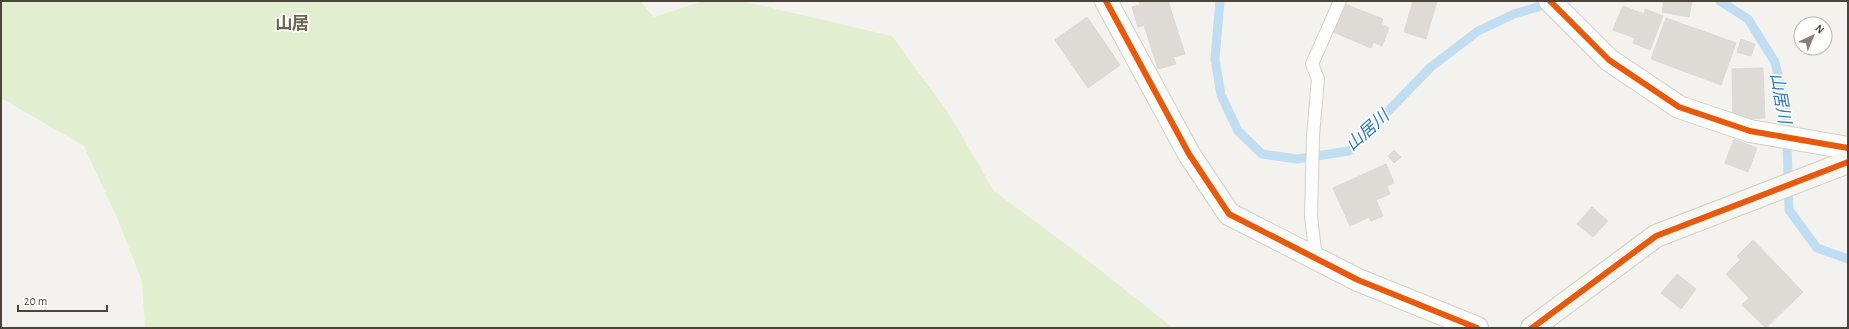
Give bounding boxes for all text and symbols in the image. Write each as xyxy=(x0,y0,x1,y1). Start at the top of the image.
district label: 山居 xyxy=(275,15,309,32)
north arrow xyxy=(1793,16,1833,56)
text: N xyxy=(1813,23,1826,36)
water label: 山居川 xyxy=(1768,71,1794,127)
water label: 山居川 xyxy=(1343,106,1393,154)
scale bar xyxy=(18,287,107,313)
text: 20 m xyxy=(24,295,47,307)

